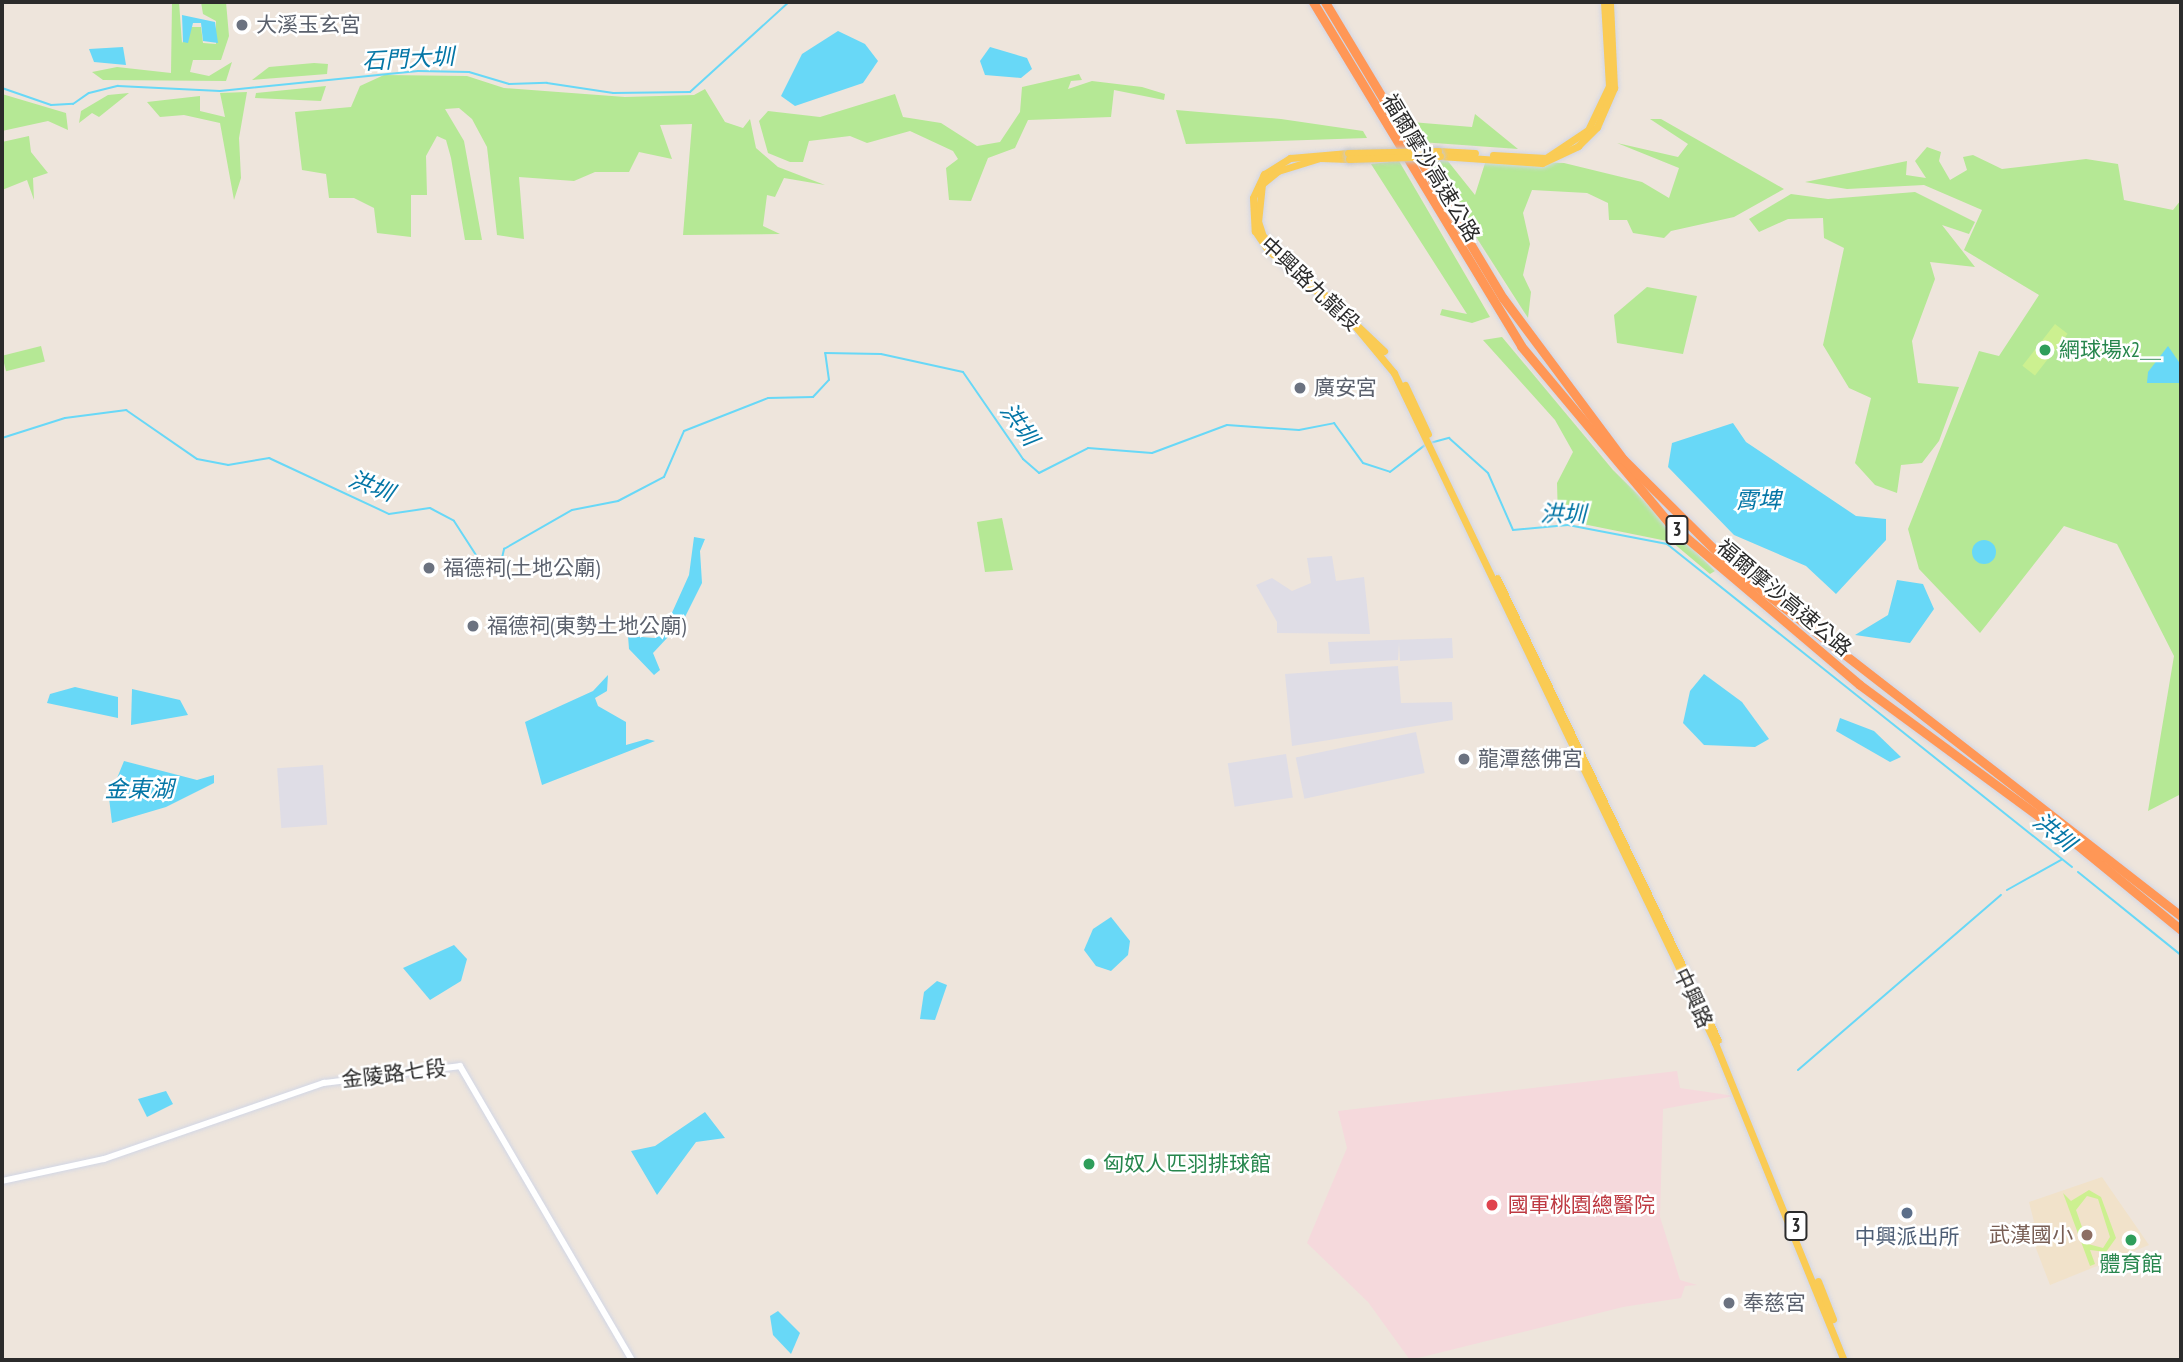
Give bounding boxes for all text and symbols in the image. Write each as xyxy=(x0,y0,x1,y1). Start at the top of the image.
place label: 大溪玉玄宮 xyxy=(256,12,361,38)
marker: 大溪玉玄宮 xyxy=(234,17,250,33)
water label: 石門大圳 xyxy=(361,43,455,75)
street label: 福爾摩沙高速公路 xyxy=(1377,90,1485,246)
street label: 中興路九龍段 xyxy=(1255,232,1365,336)
place label: 網球場x2＿ xyxy=(2059,337,2161,363)
marker: 網球場x2＿ xyxy=(2037,342,2053,358)
place label: 廣安宮 xyxy=(1314,375,1377,401)
marker: 廣安宮 xyxy=(1292,380,1308,396)
water label: 洪圳 xyxy=(994,397,1044,451)
water label: 洪圳 xyxy=(345,465,397,507)
water label: 霄埤 xyxy=(1735,486,1781,514)
water label: 洪圳 xyxy=(1540,500,1586,528)
road number: 3 xyxy=(1665,514,1689,545)
street label: 福爾摩沙高速公路 xyxy=(1712,534,1856,662)
place label: 福德祠(土地公廟) xyxy=(443,555,600,581)
marker: 福德祠(土地公廟) xyxy=(421,560,437,576)
place label: 福德祠(東勢土地公廟) xyxy=(487,613,686,639)
marker: 福德祠(東勢土地公廟) xyxy=(465,618,481,634)
place label: 龍潭慈佛宮 xyxy=(1478,746,1583,772)
marker: 龍潭慈佛宮 xyxy=(1456,751,1472,767)
water label: 金東湖 xyxy=(105,775,173,803)
water label: 洪圳 xyxy=(2027,807,2081,857)
street label: 中興路 xyxy=(1668,964,1718,1032)
street label: 金陵路七段 xyxy=(340,1055,448,1093)
place label: 匈奴人匹羽排球館 xyxy=(1103,1151,1271,1177)
marker: 匈奴人匹羽排球館 xyxy=(1081,1156,1097,1172)
place label: 國軍桃園總醫院 xyxy=(1508,1192,1655,1218)
marker: 國軍桃園總醫院 xyxy=(1482,1195,1502,1215)
marker: 中興派出所 xyxy=(1899,1205,1915,1221)
road number: 3 xyxy=(1784,1210,1808,1242)
place label: 武漢國小 xyxy=(1989,1222,2073,1248)
place label: 中興派出所 xyxy=(1855,1224,1959,1250)
marker: 武漢國小 xyxy=(2079,1227,2095,1243)
marker: 體育館 xyxy=(2123,1232,2139,1248)
place label: 體育館 xyxy=(2100,1251,2162,1277)
place label: 奉慈宮 xyxy=(1743,1290,1806,1316)
marker: 奉慈宮 xyxy=(1721,1295,1737,1311)

